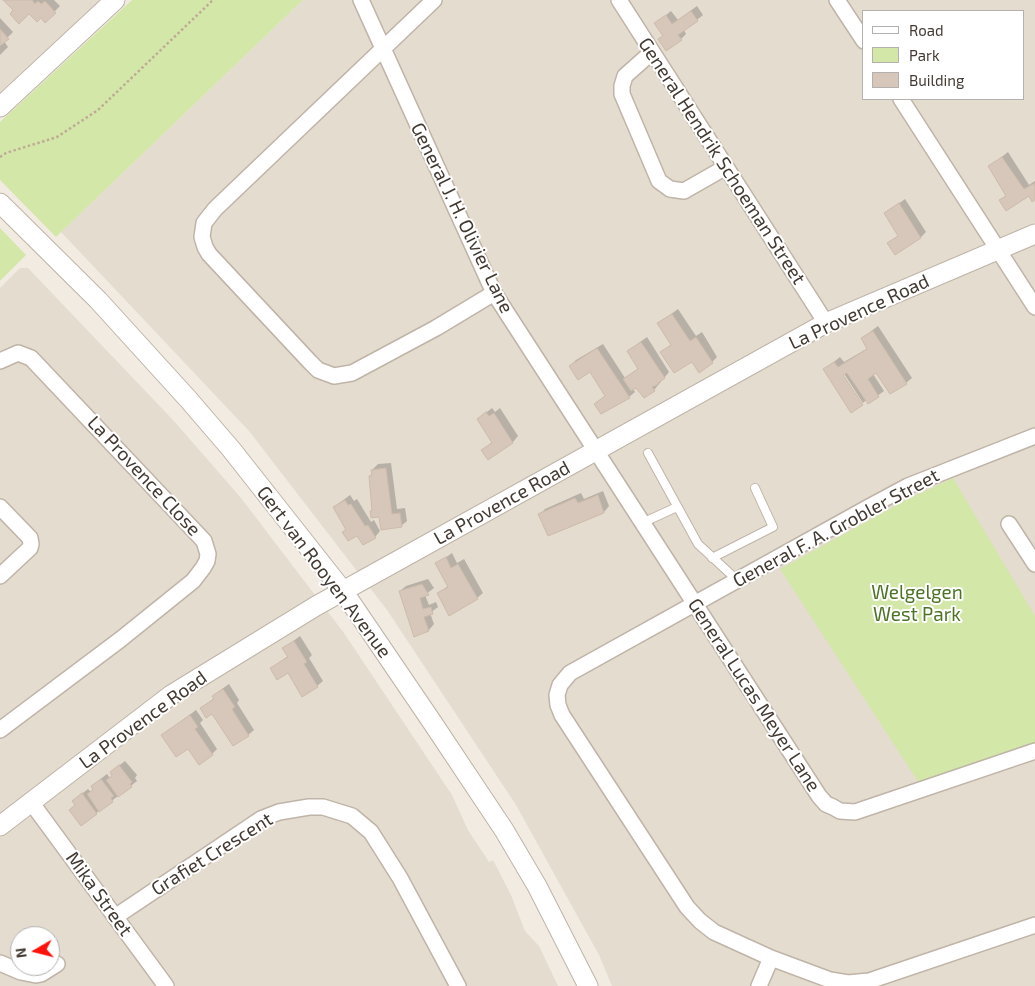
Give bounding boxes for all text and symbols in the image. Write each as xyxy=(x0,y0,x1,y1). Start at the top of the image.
legend xyxy=(862,10,1025,100)
text: Road xyxy=(909,21,944,39)
street label: General Hendrik Schoeman Street xyxy=(634,33,810,289)
text: Park xyxy=(909,46,940,64)
text: Building xyxy=(909,71,964,89)
street label: General J. H. Olivier Lane xyxy=(406,119,518,317)
street label: La Provence Road xyxy=(785,270,933,354)
street label: La Provence Close xyxy=(83,411,205,541)
street label: La Provence Road xyxy=(430,456,574,550)
street label: General F. A. Grobler Street xyxy=(729,464,943,592)
street label: Gert van Rooyen Avenue xyxy=(252,482,396,662)
park label: Welgelgen West Park xyxy=(871,582,963,626)
street label: General Lucas Meyer Lane xyxy=(683,594,825,796)
street label: La Provence Road xyxy=(75,666,211,774)
street label: Grafiet Crescent xyxy=(147,808,277,900)
street label: Mika Street xyxy=(61,847,137,941)
north arrow xyxy=(10,926,60,976)
text: N xyxy=(12,947,30,959)

